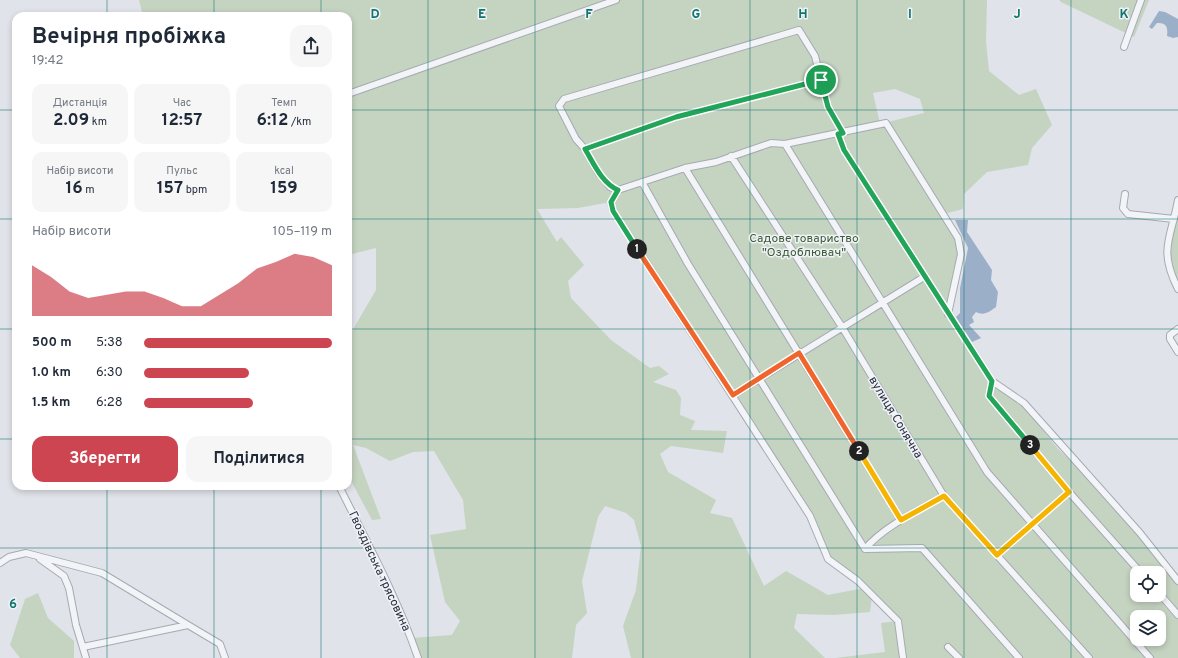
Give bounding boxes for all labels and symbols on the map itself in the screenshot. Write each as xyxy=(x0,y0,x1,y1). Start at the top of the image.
text: D xyxy=(370,7,380,23)
text: E xyxy=(478,7,486,23)
text: F xyxy=(585,7,593,23)
text: G xyxy=(692,7,701,23)
text: H xyxy=(798,7,808,23)
text: I xyxy=(908,7,912,23)
text: J xyxy=(1013,7,1021,23)
text: K xyxy=(1119,7,1129,23)
pin xyxy=(804,63,838,97)
park label: Садове товариство "Оздоблювач" xyxy=(749,231,859,261)
pin: 1 xyxy=(627,239,647,259)
street label: вулиця Сонячна xyxy=(864,374,926,461)
pin: 3 xyxy=(1020,435,1040,455)
pin: 2 xyxy=(849,441,869,461)
street label: Гвоздівська трясовина xyxy=(344,509,414,634)
text: 6 xyxy=(9,597,17,613)

